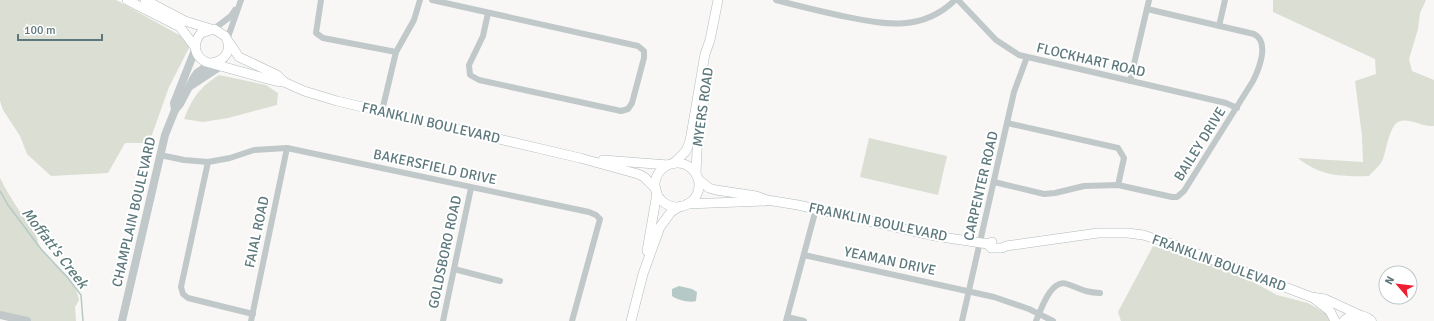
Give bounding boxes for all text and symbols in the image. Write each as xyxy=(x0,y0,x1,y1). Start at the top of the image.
scale bar xyxy=(18,16,102,42)
text: 100 m xyxy=(24,23,56,38)
street label: FLOCKHART ROAD xyxy=(1035,39,1147,81)
street label: MYERS ROAD xyxy=(689,66,717,148)
street label: FRANKLIN BOULEVARD xyxy=(360,99,502,147)
street label: BAILEY DRIVE xyxy=(1171,104,1229,184)
street label: CARPENTER ROAD xyxy=(960,130,1002,242)
street label: CHAMPLAIN BOULEVARD xyxy=(108,135,160,289)
street label: BAKERSFIELD DRIVE xyxy=(372,146,498,188)
street label: GOLDSBORO ROAD xyxy=(425,194,465,310)
street label: FAIAL ROAD xyxy=(241,195,273,269)
street label: FRANKLIN BOULEVARD xyxy=(807,199,949,245)
water label: Moffatt's Creek xyxy=(18,204,93,293)
street label: FRANKLIN BOULEVARD xyxy=(1150,231,1288,295)
street label: YEAMAN DRIVE xyxy=(842,243,938,279)
north arrow xyxy=(1378,265,1418,305)
text: N xyxy=(1382,274,1397,287)

